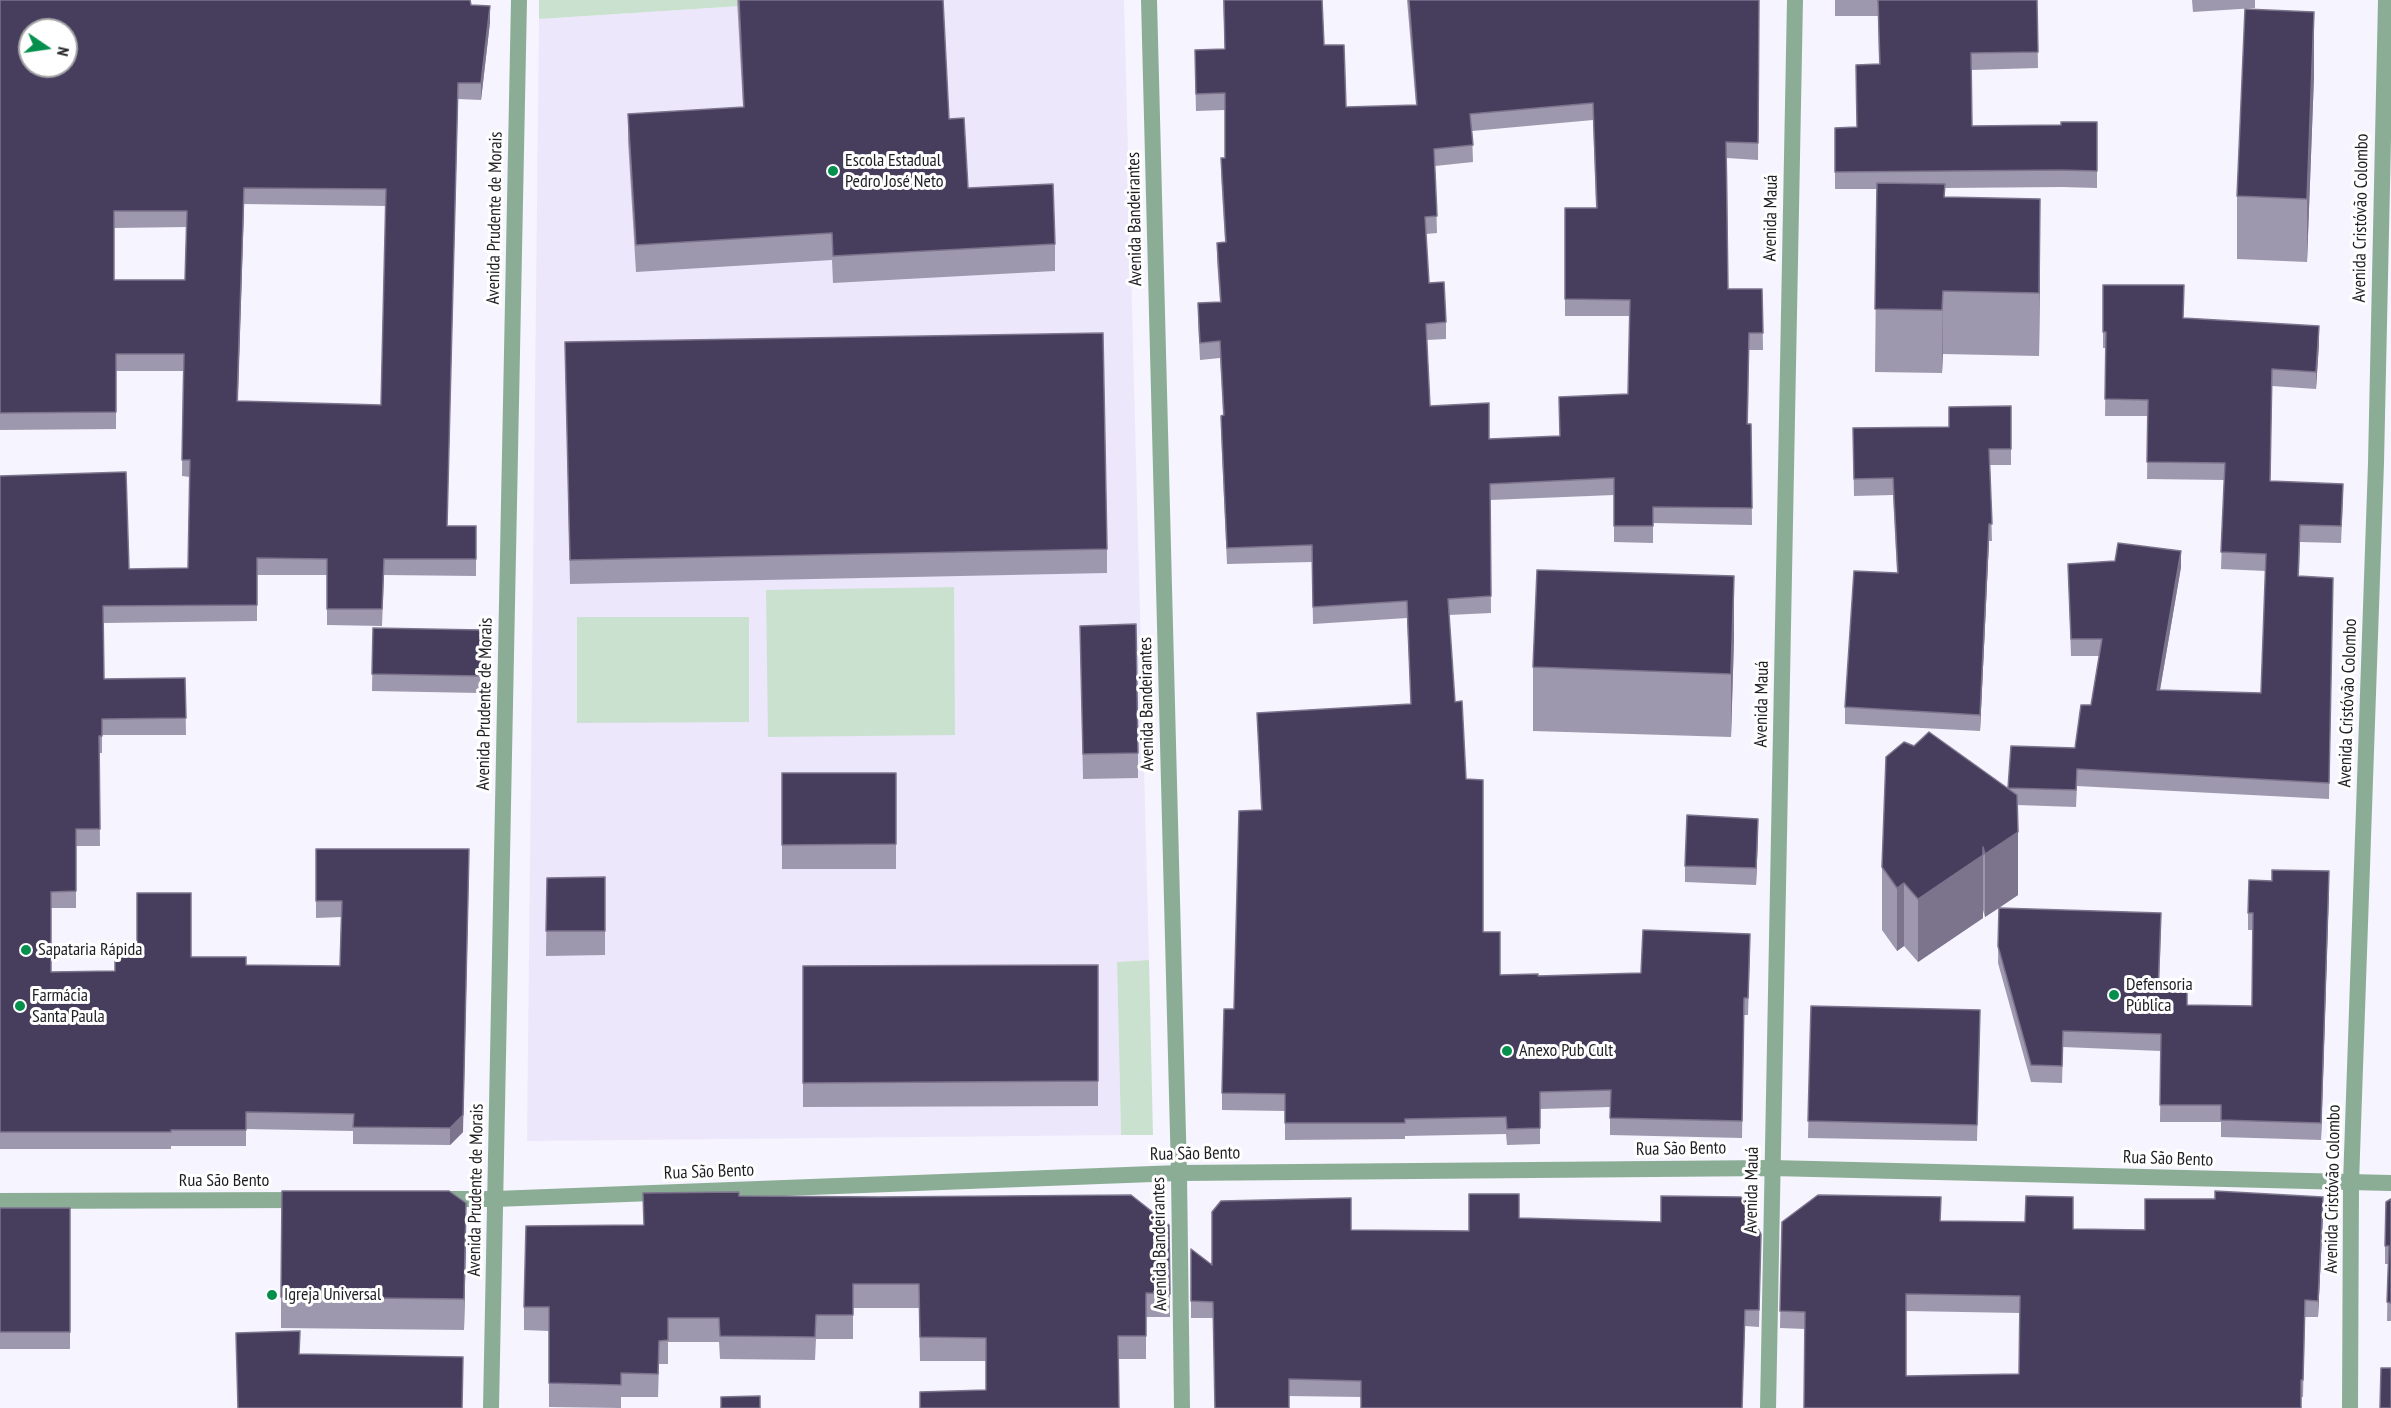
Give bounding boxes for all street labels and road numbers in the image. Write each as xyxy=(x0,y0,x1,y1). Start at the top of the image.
street label: Avenida Prudente de Morais xyxy=(483,131,507,305)
street label: Avenida Cristóvão Colombo xyxy=(2349,133,2373,303)
street label: Avenida Bandeirantes xyxy=(1123,152,1147,286)
street label: Avenida Mauá xyxy=(1759,174,1783,262)
street label: Avenida Prudente de Morais xyxy=(473,617,497,791)
street label: Avenida Cristóvão Colombo xyxy=(2334,618,2362,788)
street label: Avenida Bandeirantes xyxy=(1135,637,1159,771)
street label: Avenida Mauá xyxy=(1750,660,1774,748)
street label: Avenida Prudente de Morais xyxy=(464,1103,488,1277)
street label: Avenida Cristóvão Colombo xyxy=(2321,1104,2345,1274)
street label: Rua São Bento xyxy=(1636,1137,1726,1161)
street label: Rua São Bento xyxy=(1150,1142,1240,1166)
street label: Avenida Mauá xyxy=(1740,1146,1764,1234)
street label: Rua São Bento xyxy=(2122,1147,2214,1171)
street label: Rua São Bento xyxy=(663,1160,755,1184)
street label: Rua São Bento xyxy=(179,1170,269,1192)
street label: Avenida Bandeirantes xyxy=(1148,1177,1172,1311)

